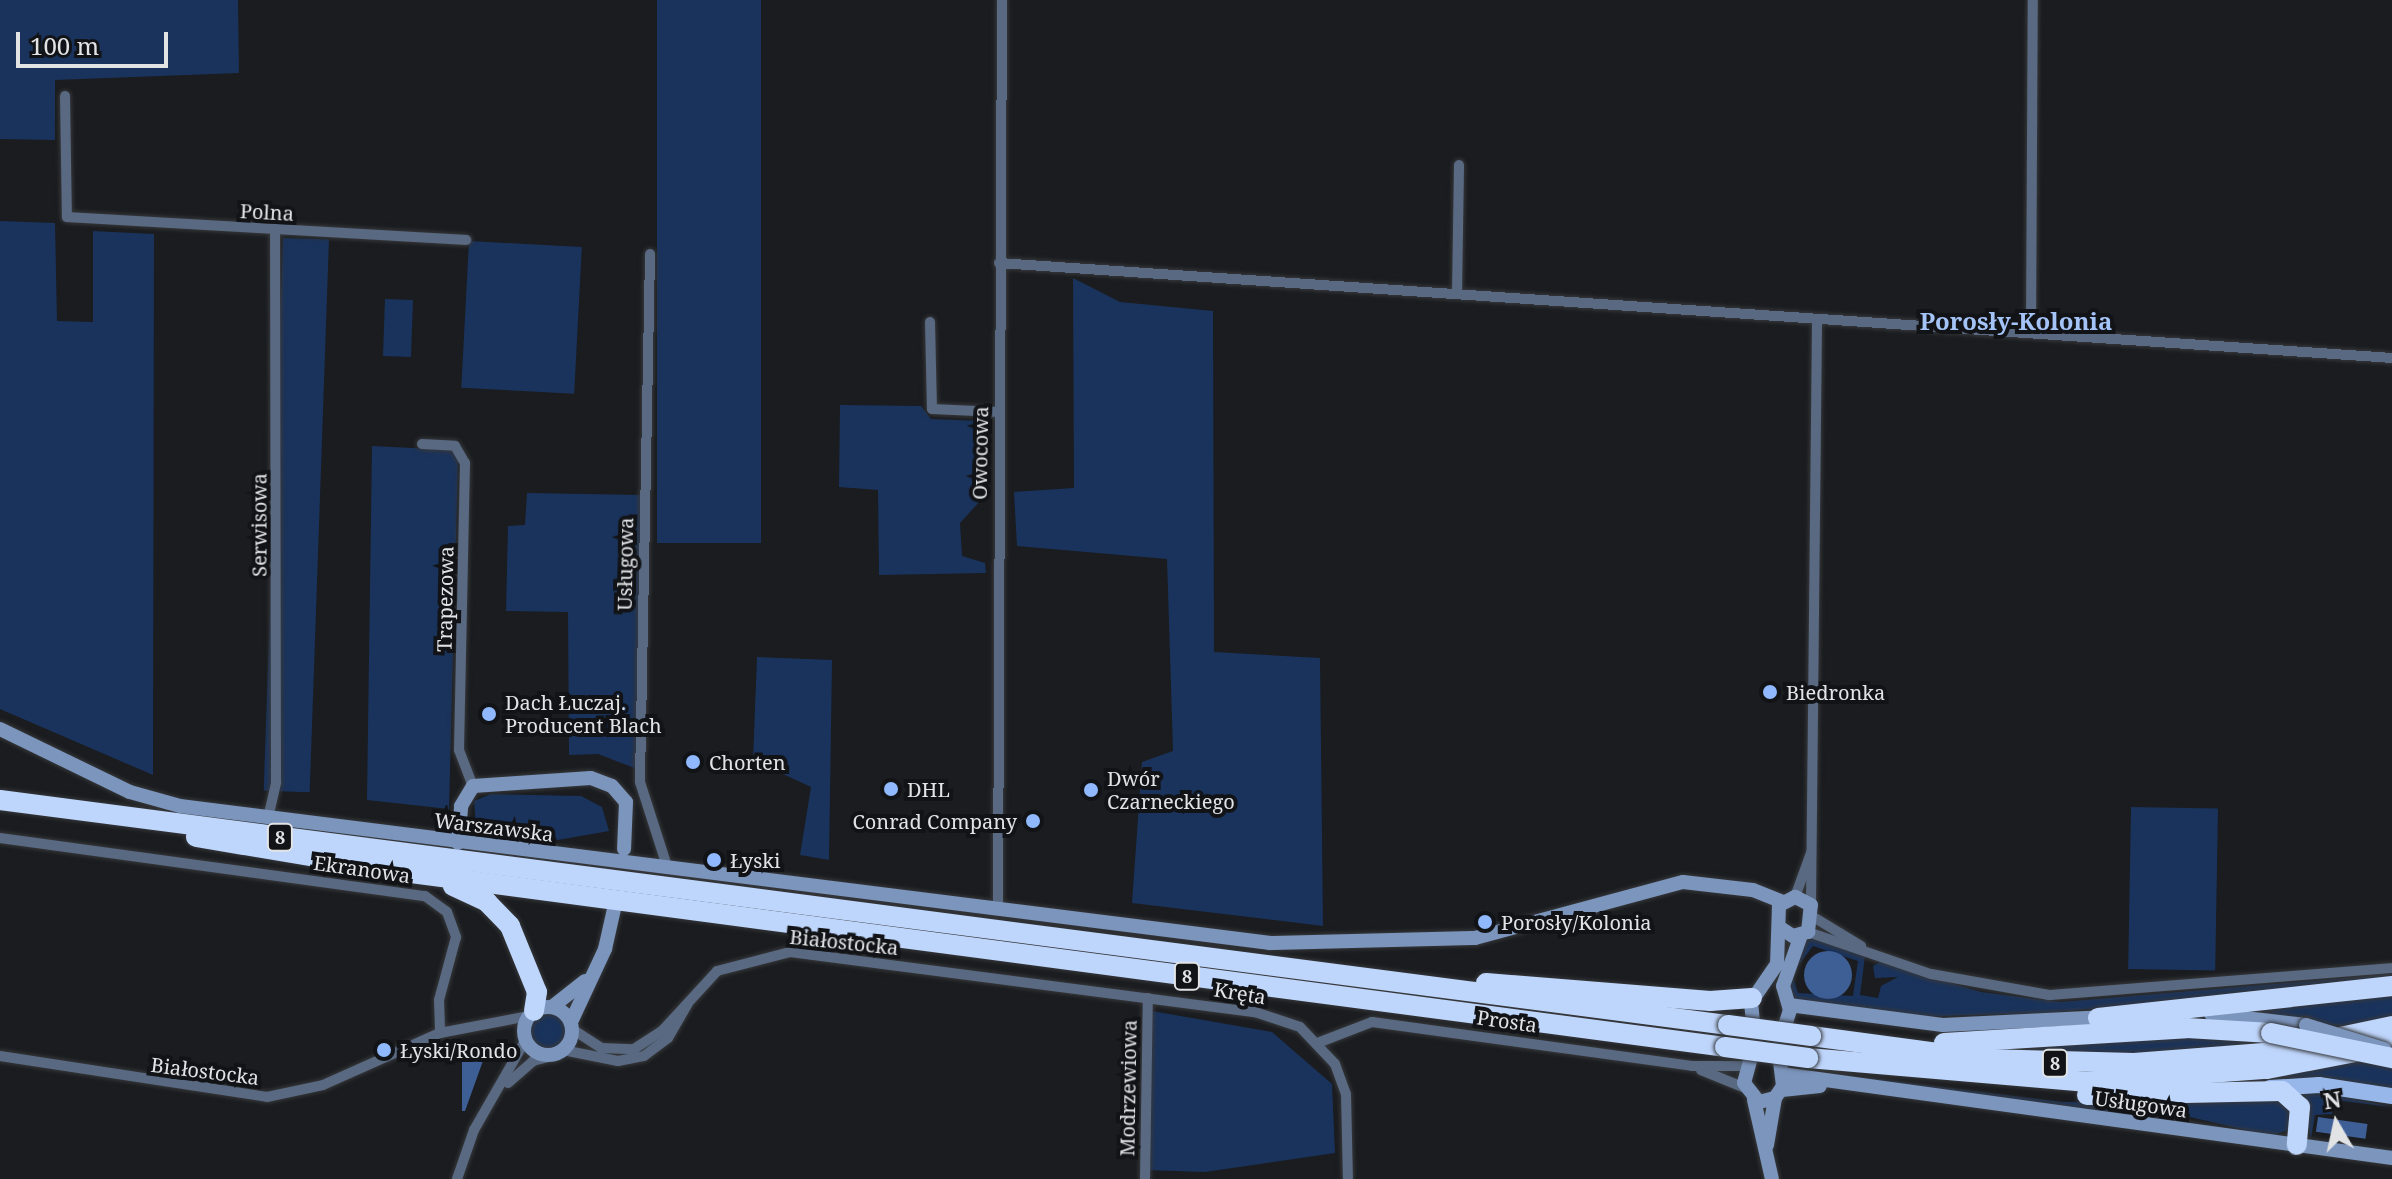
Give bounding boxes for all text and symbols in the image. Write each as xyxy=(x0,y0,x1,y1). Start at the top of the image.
scale bar xyxy=(20,16,172,66)
text: 100 m xyxy=(30,29,99,62)
street label: Polna xyxy=(239,199,295,225)
district label: Porosły-Kolonia xyxy=(1920,307,2112,335)
street label: Owocowa xyxy=(967,406,993,500)
street label: Serwisowa xyxy=(247,473,271,577)
street label: Usługowa xyxy=(612,517,638,611)
street label: Trapezowa xyxy=(432,546,458,652)
place label: Biedronka xyxy=(1786,680,1885,704)
marker: Biedronka xyxy=(1761,683,1779,701)
place label: Dach Łuczaj. Producent Blach xyxy=(505,690,662,737)
marker: Dach Łuczaj. Producent Blach xyxy=(480,705,498,723)
place label: Chorten xyxy=(709,750,786,774)
marker: Chorten xyxy=(684,753,702,771)
place label: Dwór Czarneckiego xyxy=(1107,766,1235,813)
place label: DHL xyxy=(907,777,950,801)
marker: DHL xyxy=(882,780,900,798)
marker: Dwór Czarneckiego xyxy=(1082,781,1100,799)
street label: Warszawska xyxy=(433,808,555,846)
place label: Conrad Company xyxy=(852,809,1017,833)
marker: Conrad Company xyxy=(1024,812,1042,830)
road number: 8 xyxy=(266,823,294,851)
place label: Łyski xyxy=(730,848,780,872)
street label: Ekranowa xyxy=(312,850,412,888)
marker: Łyski xyxy=(705,851,723,869)
place label: Porosły/Kolonia xyxy=(1501,910,1652,934)
marker: Porosły/Kolonia xyxy=(1476,913,1494,931)
street label: Białostocka xyxy=(788,924,900,960)
road number: 8 xyxy=(1173,962,1201,990)
street label: Kręta xyxy=(1212,977,1268,1009)
street label: Prosta xyxy=(1475,1005,1539,1037)
street label: Modrzewiowa xyxy=(1115,1020,1141,1156)
place label: Łyski/Rondo xyxy=(400,1038,517,1062)
marker: Łyski/Rondo xyxy=(375,1041,393,1059)
road number: 8 xyxy=(2041,1049,2069,1077)
street label: Białostocka xyxy=(149,1052,261,1090)
north arrow xyxy=(2296,1083,2376,1163)
text: N xyxy=(2321,1083,2343,1115)
street label: Usługowa xyxy=(2093,1086,2189,1122)

